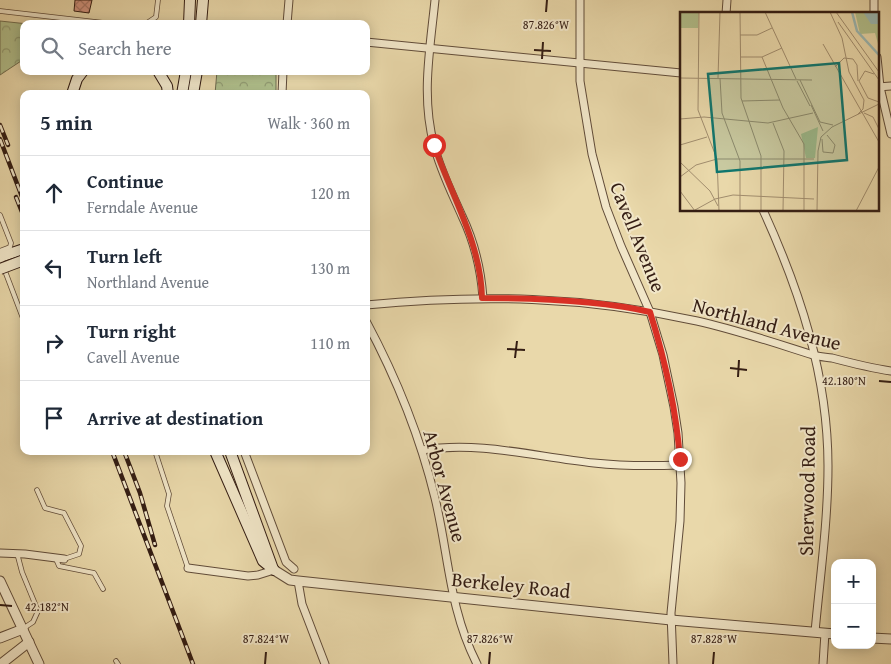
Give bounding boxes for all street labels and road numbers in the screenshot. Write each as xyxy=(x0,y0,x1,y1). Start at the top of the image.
street label: Cavell Avenue xyxy=(603,178,674,296)
street label: Northland Avenue xyxy=(690,290,845,357)
street label: Sherwood Road xyxy=(791,425,822,556)
street label: Arbor Avenue xyxy=(417,427,474,545)
street label: Berkeley Road xyxy=(450,564,572,605)

